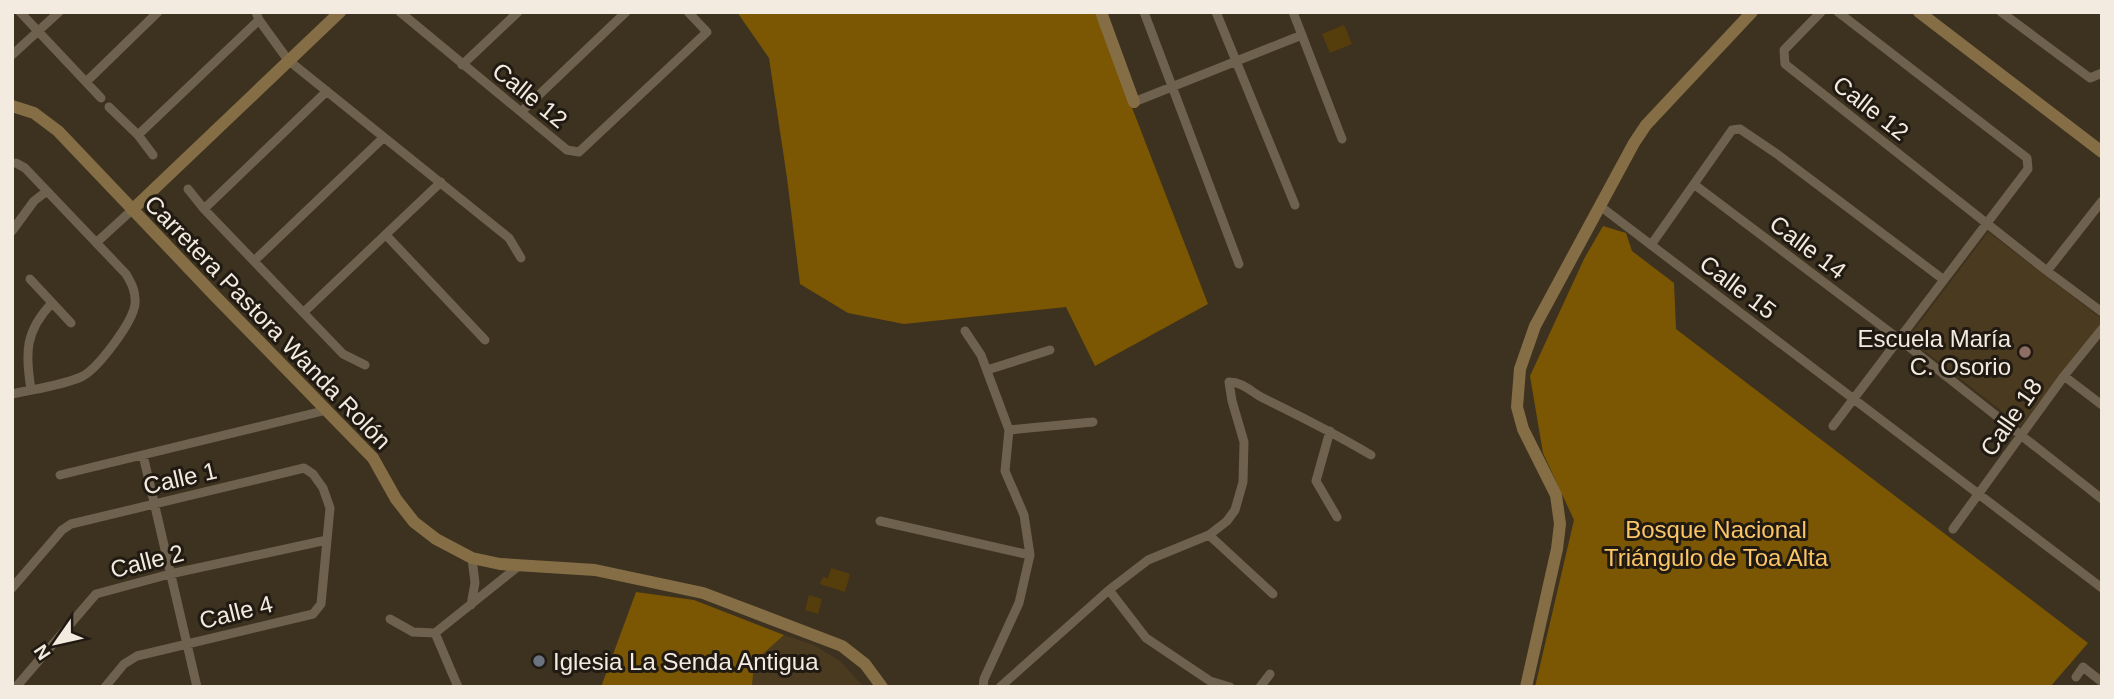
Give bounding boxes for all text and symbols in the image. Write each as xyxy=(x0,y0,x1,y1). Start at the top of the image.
street label: Calle 12 xyxy=(487,57,573,133)
street label: Calle 12 xyxy=(1828,70,1914,146)
street label: Carretera Pastora Wanda Rolón xyxy=(140,190,396,454)
street label: Calle 14 xyxy=(1765,210,1851,284)
street label: Calle 15 xyxy=(1695,250,1781,324)
place label: Escuela María C. Osorio xyxy=(1858,325,2012,380)
marker: Escuela María C. Osorio xyxy=(2017,344,2033,360)
street label: Calle 18 xyxy=(1975,373,2047,461)
street label: Calle 1 xyxy=(141,456,219,500)
park label: Bosque Nacional Triángulo de Toa Alta xyxy=(1604,516,1829,571)
street label: Calle 2 xyxy=(107,539,187,583)
street label: Calle 4 xyxy=(196,590,276,634)
north arrow xyxy=(21,608,91,678)
text: N xyxy=(30,641,55,664)
place label: Iglesia La Senda Antigua xyxy=(553,648,819,675)
marker: Iglesia La Senda Antigua xyxy=(531,653,547,669)

